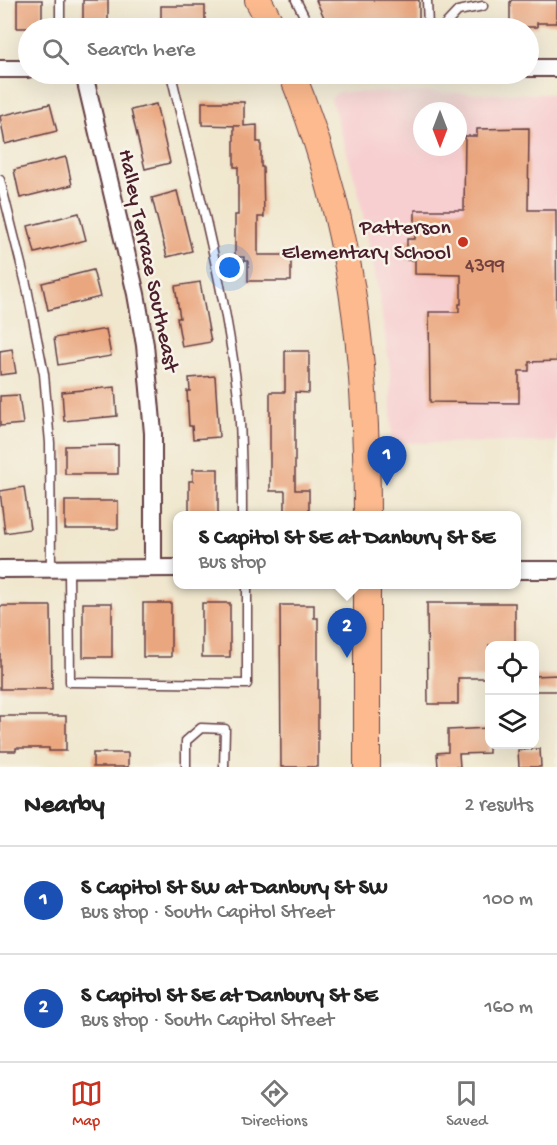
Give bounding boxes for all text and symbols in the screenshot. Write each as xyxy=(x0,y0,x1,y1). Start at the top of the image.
search box xyxy=(18,18,539,84)
icon: search xyxy=(39,35,72,68)
text: Search here xyxy=(87,38,195,64)
north arrow xyxy=(413,102,467,156)
street label: Halley Terrace Southeast xyxy=(111,147,184,377)
place label: Patterson Elementary School xyxy=(281,216,452,267)
marker: Patterson Elementary School xyxy=(456,235,470,249)
your location xyxy=(215,253,244,282)
house number: 4399 xyxy=(465,256,505,279)
pin: 1 xyxy=(368,436,406,486)
popup xyxy=(173,511,521,589)
text: S Capitol St SE at Danbury St SE xyxy=(199,526,495,552)
text: Bus stop xyxy=(199,552,266,575)
pin: 2 xyxy=(328,608,366,658)
map controls xyxy=(485,641,539,749)
button: locate xyxy=(485,641,539,695)
button: layers xyxy=(485,695,539,749)
text: Nearby xyxy=(24,791,105,822)
text: 2 results xyxy=(464,795,533,818)
text: S Capitol St SW at Danbury St SW xyxy=(81,876,388,902)
text: 1 xyxy=(39,889,48,912)
text: 100 m xyxy=(483,889,533,912)
text: Bus stop · South Capitol Street xyxy=(81,902,334,925)
text: S Capitol St SE at Danbury St SE xyxy=(81,984,378,1010)
text: 2 xyxy=(39,997,48,1020)
text: 160 m xyxy=(484,997,533,1020)
text: Bus stop · South Capitol Street xyxy=(81,1010,334,1033)
tab: Map xyxy=(70,1077,103,1132)
tab: Directions xyxy=(242,1077,307,1132)
tab: Saved xyxy=(446,1077,487,1132)

